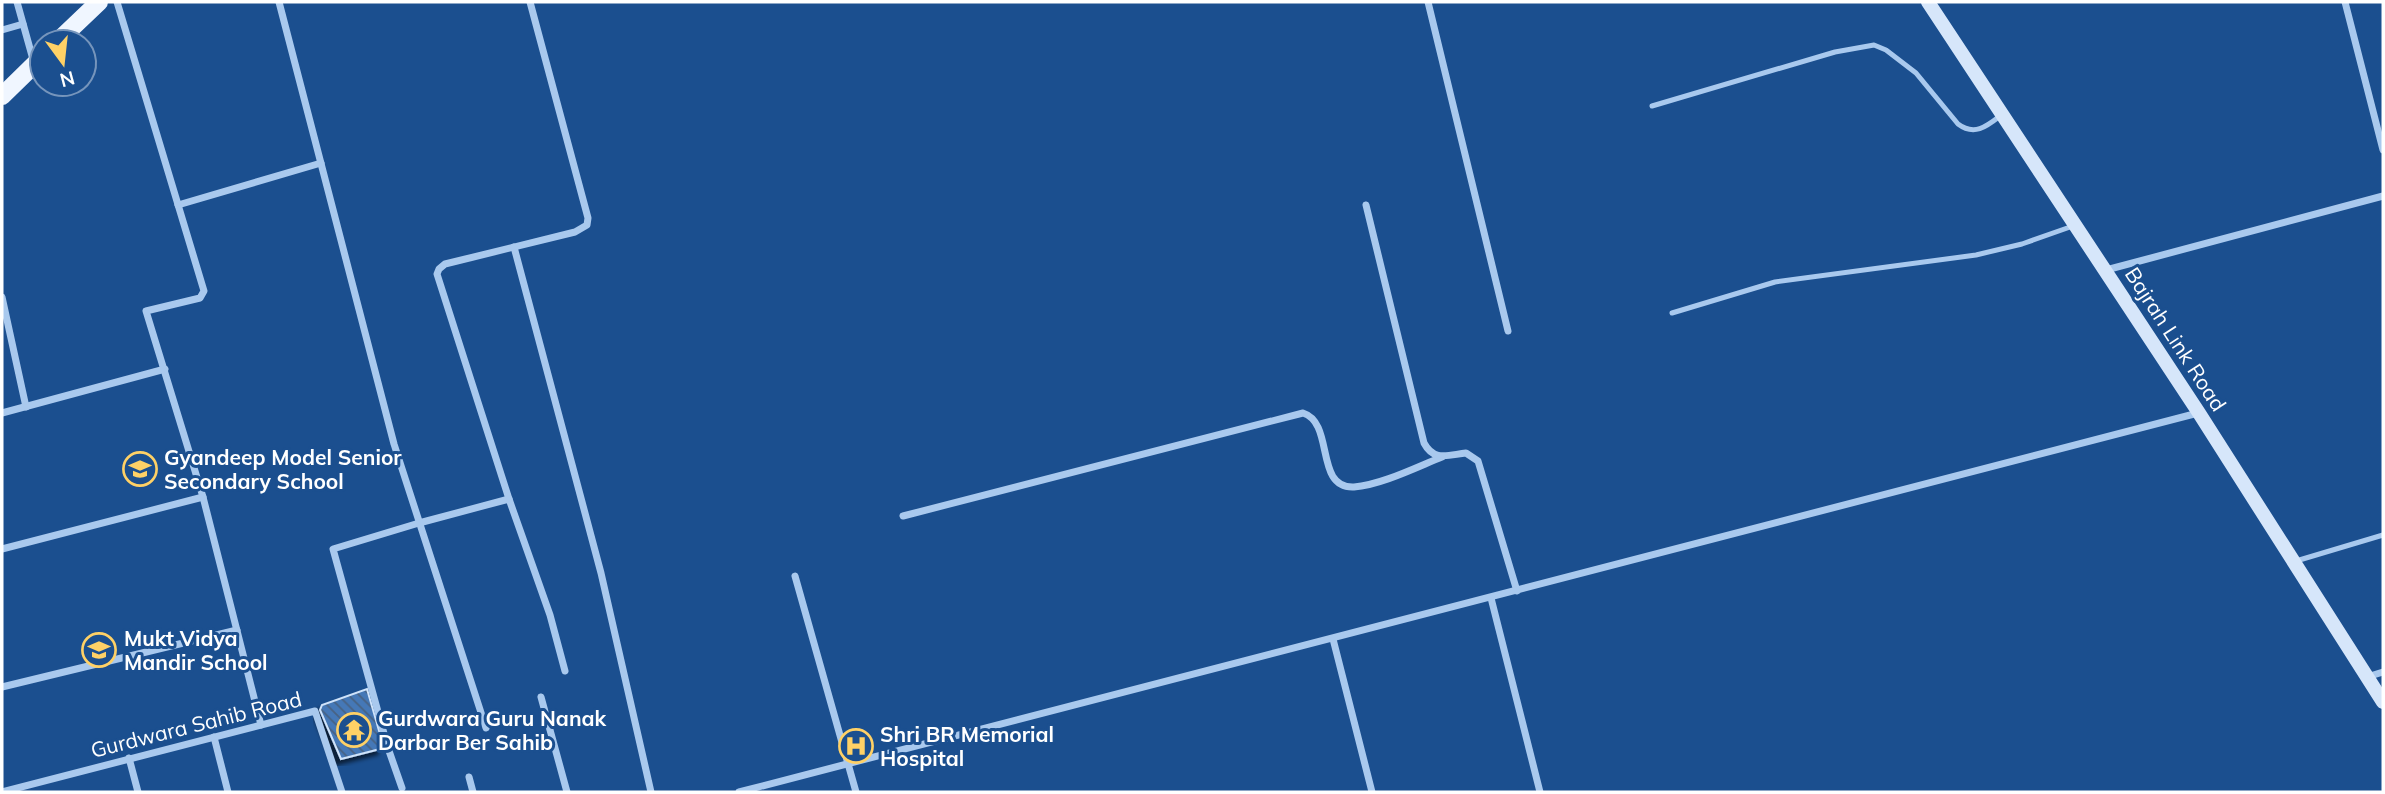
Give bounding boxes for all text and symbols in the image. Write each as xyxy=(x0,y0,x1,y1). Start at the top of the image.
north arrow xyxy=(28,28,98,98)
text: N xyxy=(57,66,77,93)
street label: Bajrah Link Road xyxy=(2120,262,2232,416)
place label: Gyandeep Model Senior Secondary School xyxy=(164,444,402,494)
school or university icon: Gyandeep Model Senior Secondary School xyxy=(121,450,159,488)
place label: Mukt Vidya Mandir School xyxy=(124,625,268,675)
school or university icon: Mukt Vidya Mandir School xyxy=(80,631,118,669)
street label: Gurdwara Sahib Road xyxy=(88,685,304,763)
place label: Gurdwara Guru Nanak Darbar Ber Sahib xyxy=(378,705,607,755)
temple icon: Gurdwara Guru Nanak Darbar Ber Sahib xyxy=(335,711,373,749)
place label: Shri BR Memorial Hospital xyxy=(880,721,1054,771)
hospital icon: Shri BR Memorial Hospital xyxy=(837,727,875,765)

